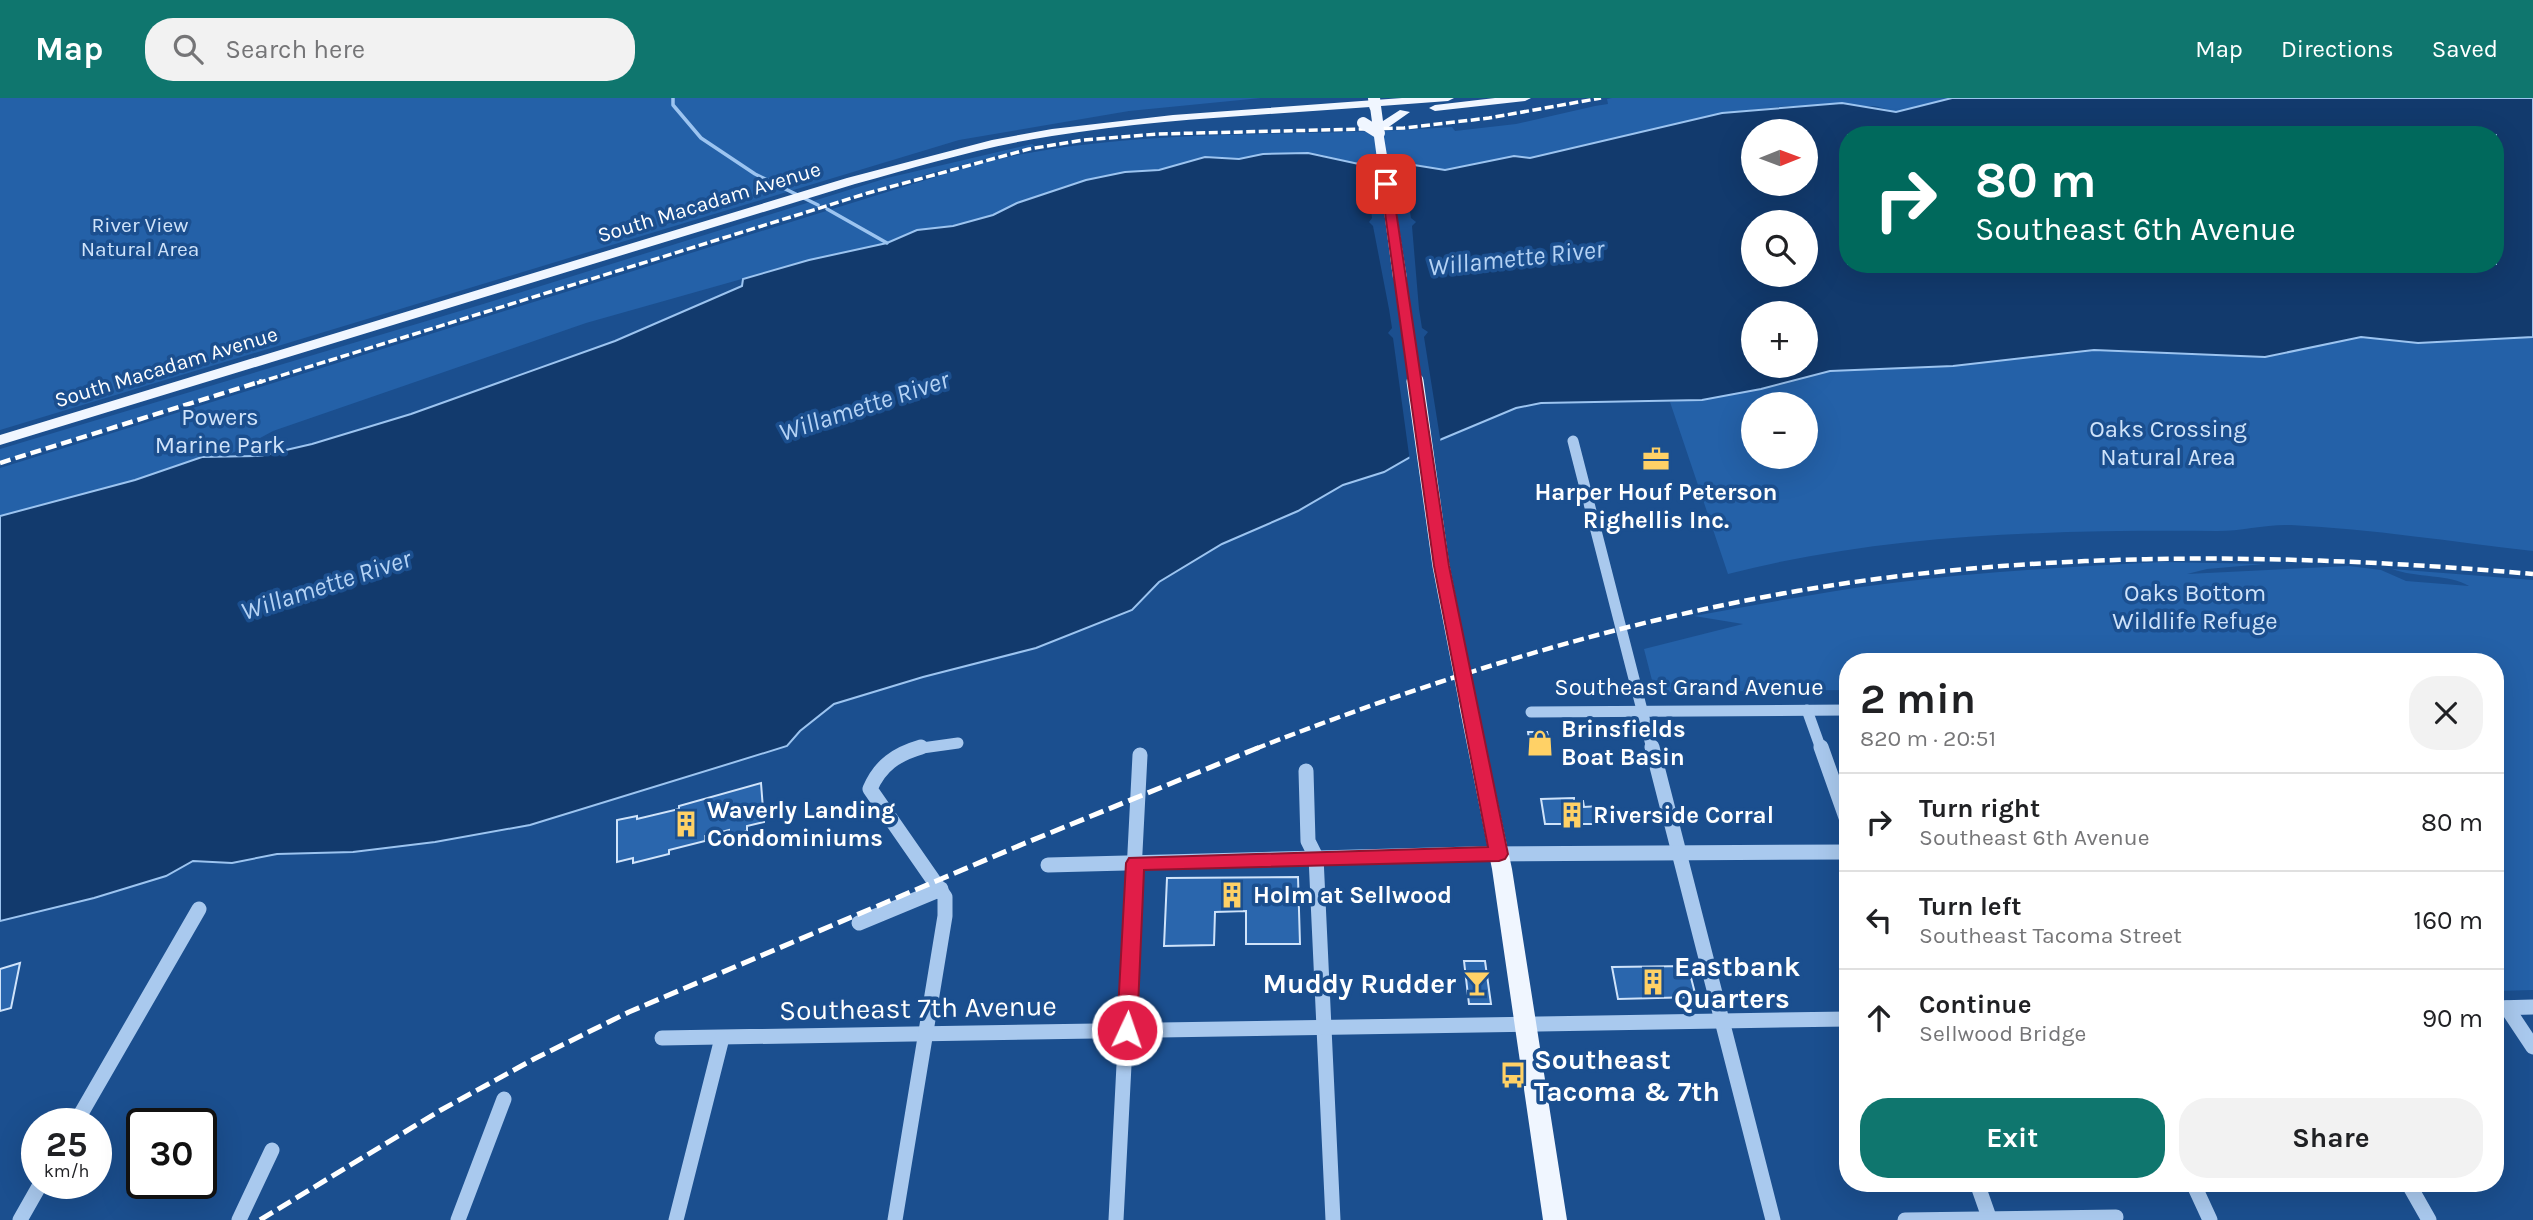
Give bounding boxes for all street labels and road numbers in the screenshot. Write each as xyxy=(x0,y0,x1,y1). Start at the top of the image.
street label: South Macadam Avenue xyxy=(595,157,823,247)
street label: South Macadam Avenue xyxy=(52,322,280,412)
street label: Southeast Grand Avenue xyxy=(1554,673,1824,701)
street label: Southeast 7th Avenue xyxy=(779,989,1057,1027)

